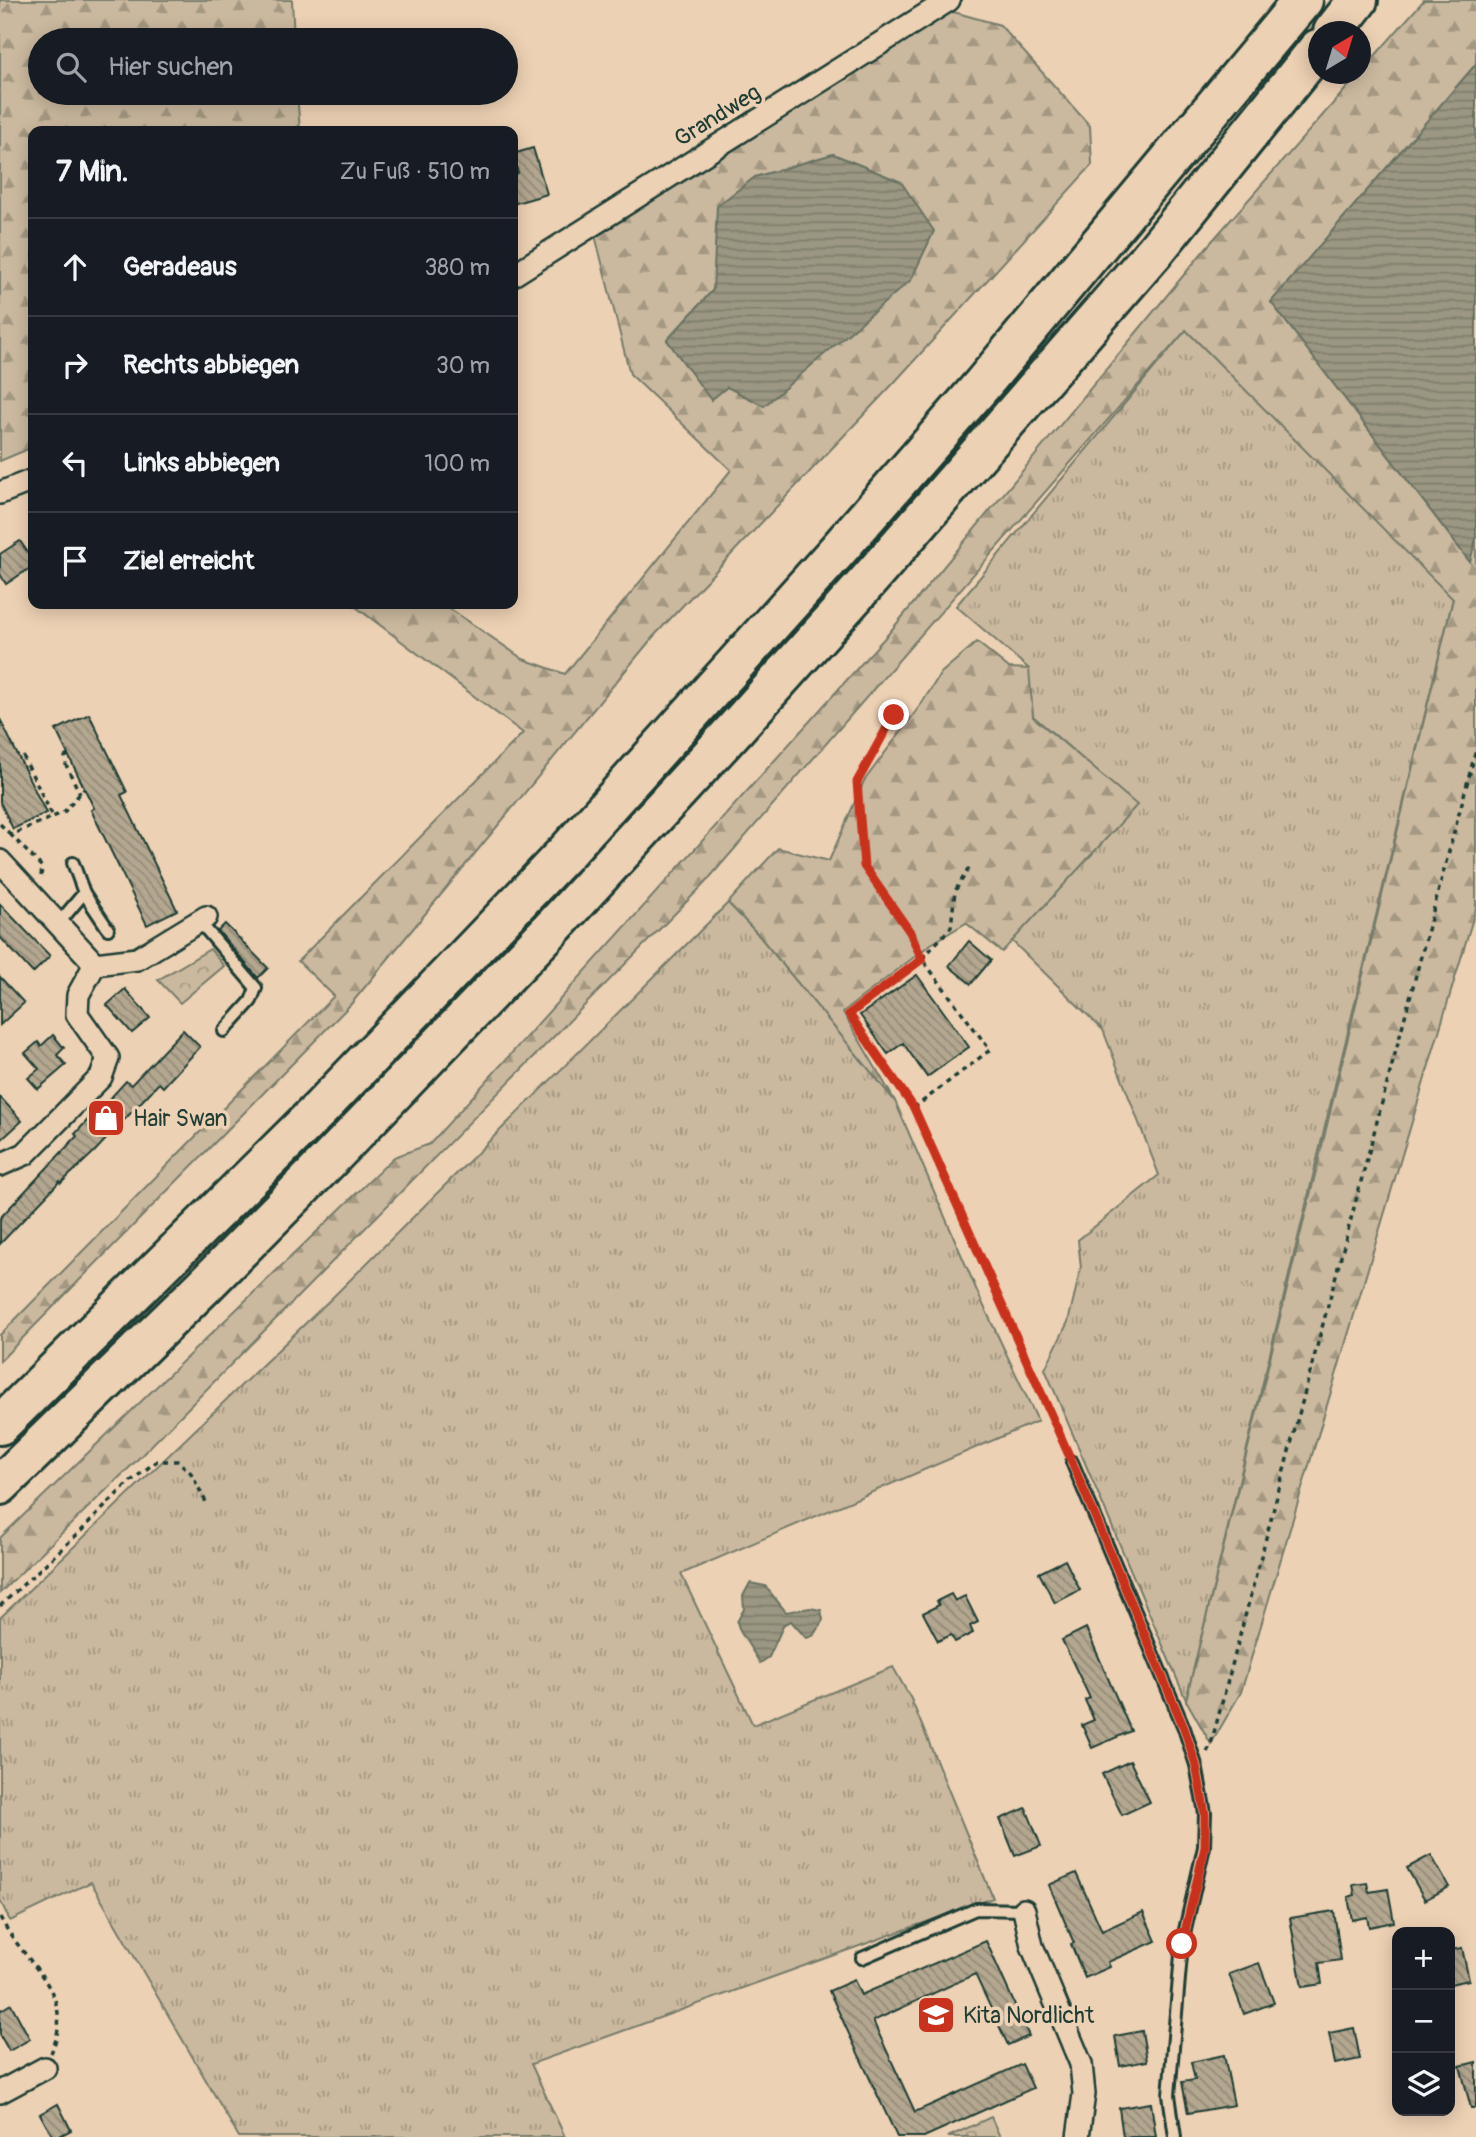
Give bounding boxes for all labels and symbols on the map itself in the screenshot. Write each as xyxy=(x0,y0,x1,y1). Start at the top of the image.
north arrow xyxy=(1308,21,1371,84)
street label: Grandweg xyxy=(669,78,766,153)
route end xyxy=(878,699,909,730)
shop icon: Hair Swan xyxy=(85,1097,127,1139)
place label: Hair Swan xyxy=(133,1104,228,1133)
route start xyxy=(1166,1928,1197,1959)
school or university icon: Kita Nordlicht xyxy=(915,1994,957,2036)
place label: Kita Nordlicht xyxy=(963,2001,1095,2030)

